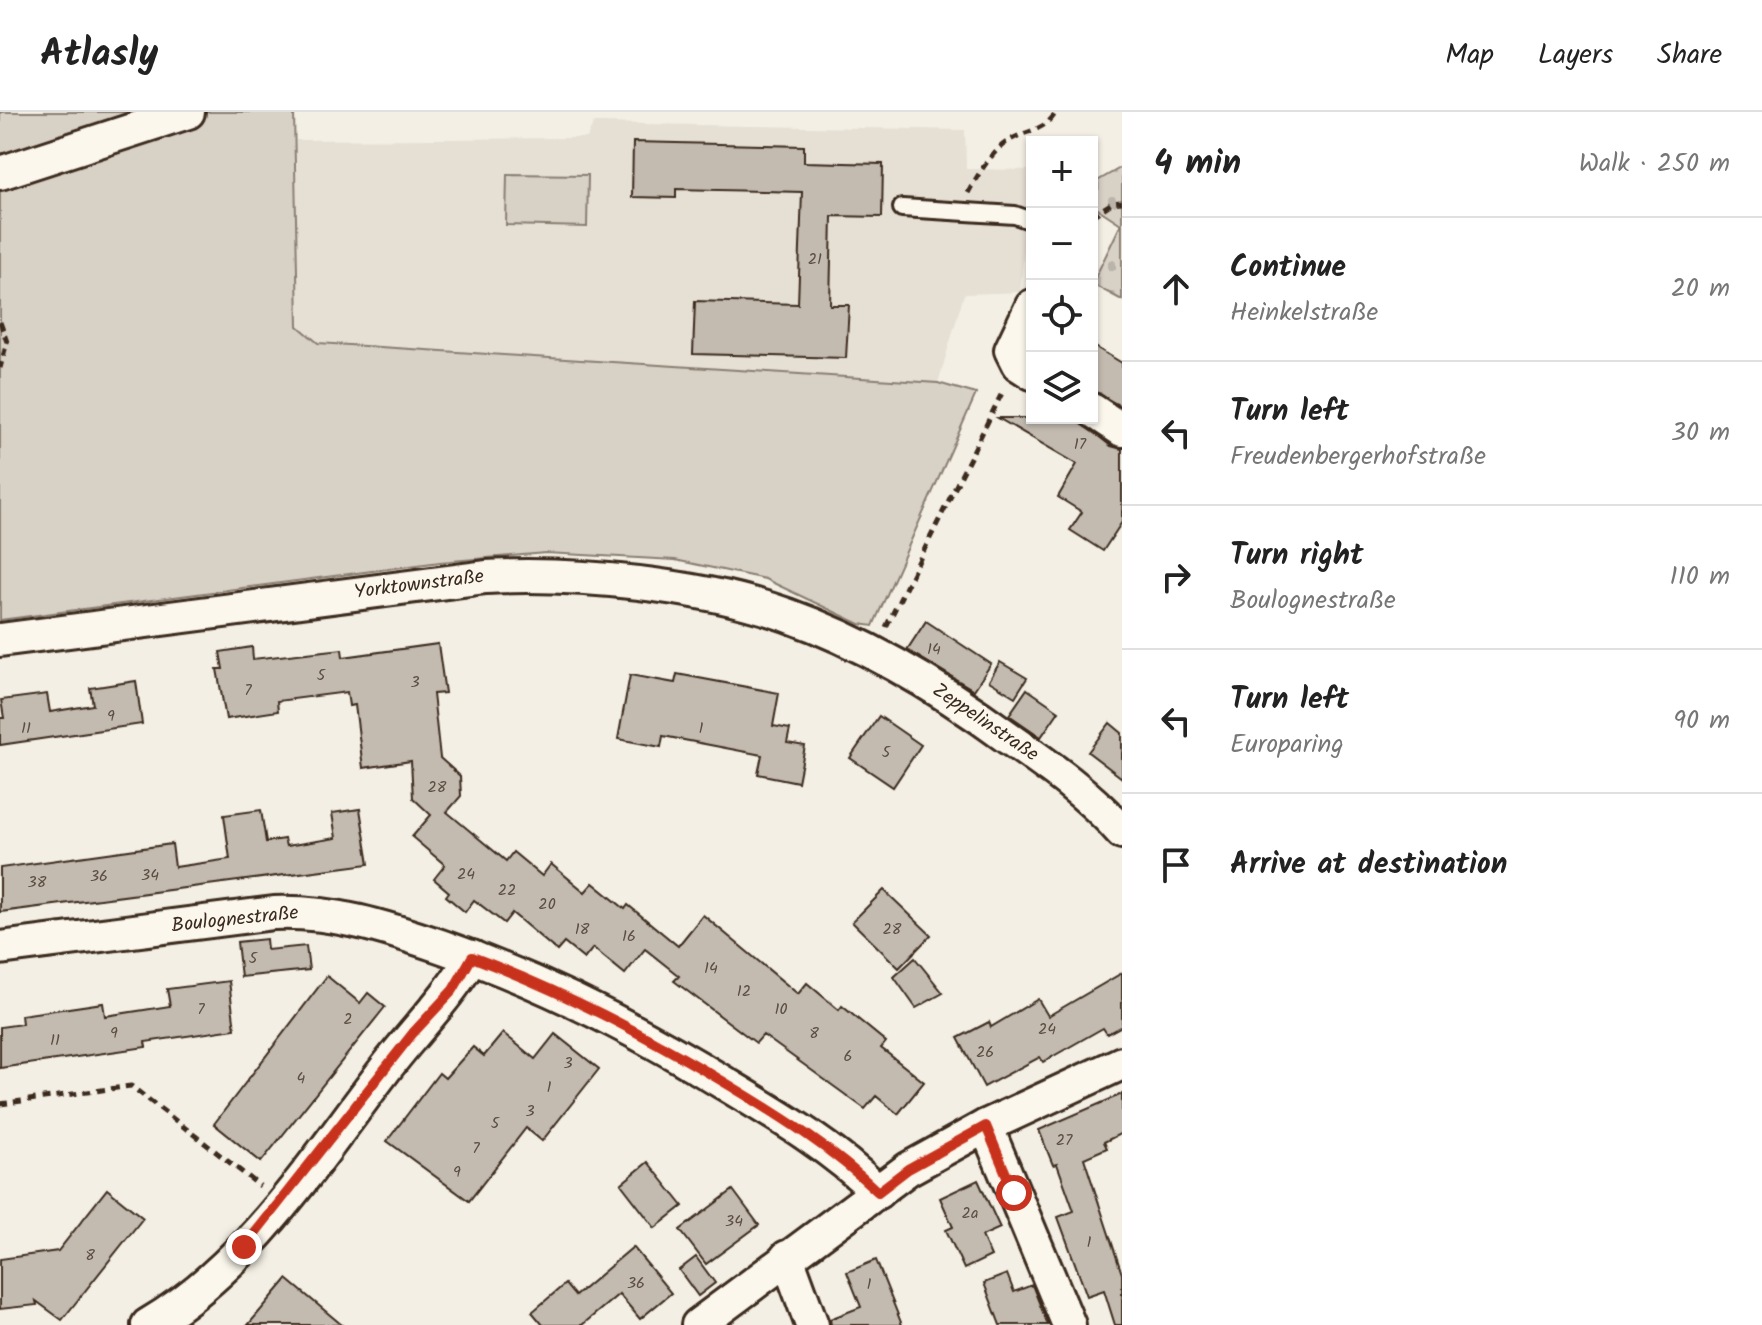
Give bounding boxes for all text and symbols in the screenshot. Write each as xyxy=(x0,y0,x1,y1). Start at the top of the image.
text: Atlasly xyxy=(40,25,158,85)
text: Map xyxy=(1445,33,1494,78)
text: Layers xyxy=(1538,33,1613,78)
text: Share xyxy=(1657,33,1722,78)
map controls xyxy=(1026,136,1098,424)
button: + xyxy=(1026,136,1098,208)
text: 4 min xyxy=(1154,137,1241,191)
text: Walk · 250 m xyxy=(1579,143,1730,185)
button: − xyxy=(1026,208,1098,280)
text: Continue xyxy=(1230,244,1346,292)
house number: 21 xyxy=(808,247,822,272)
icon: ahead xyxy=(1154,267,1198,311)
text: 20 m xyxy=(1671,268,1730,310)
button: locate xyxy=(1026,280,1098,352)
text: Heinkelstraße xyxy=(1230,292,1378,334)
button: layers xyxy=(1026,352,1098,424)
text: Turn left xyxy=(1230,388,1349,436)
icon: left xyxy=(1154,411,1198,455)
text: 30 m xyxy=(1671,412,1730,454)
house number: 17 xyxy=(1074,432,1087,457)
text: Freudenbergerhofstraße xyxy=(1230,436,1486,478)
text: Turn right xyxy=(1230,532,1363,580)
icon: right xyxy=(1154,555,1198,599)
text: 110 m xyxy=(1670,556,1730,598)
street label: Yorktownstraße xyxy=(352,561,486,609)
text: Boulognestraße xyxy=(1230,580,1396,622)
house number: 14 xyxy=(927,637,941,662)
house number: 5 xyxy=(317,663,327,688)
house number: 3 xyxy=(410,670,420,695)
street label: Zeppelinstraße xyxy=(925,675,1045,771)
text: Turn left xyxy=(1230,676,1349,724)
house number: 7 xyxy=(244,678,252,703)
icon: left xyxy=(1154,699,1198,743)
text: 90 m xyxy=(1673,700,1730,742)
house number: 9 xyxy=(107,704,115,729)
house number: 11 xyxy=(21,716,31,741)
house number: 1 xyxy=(698,716,704,741)
text: Europaring xyxy=(1230,724,1344,766)
house number: 5 xyxy=(882,740,892,765)
house number: 28 xyxy=(428,775,447,800)
text: Arrive at destination xyxy=(1230,841,1507,889)
icon: arrive xyxy=(1154,843,1198,887)
house number: 24 xyxy=(457,862,475,887)
house number: 34 xyxy=(141,863,159,888)
house number: 36 xyxy=(90,864,108,889)
house number: 38 xyxy=(28,870,47,895)
house number: 22 xyxy=(498,878,516,903)
house number: 20 xyxy=(538,892,556,917)
street label: Boulognestraße xyxy=(170,897,300,943)
house number: 18 xyxy=(575,917,590,942)
house number: 28 xyxy=(883,917,902,942)
house number: 16 xyxy=(622,924,636,949)
house number: 5 xyxy=(249,946,259,971)
house number: 14 xyxy=(704,956,718,981)
house number: 12 xyxy=(737,979,751,1004)
house number: 7 xyxy=(197,997,205,1022)
house number: 10 xyxy=(774,997,788,1022)
house number: 2 xyxy=(343,1007,353,1032)
house number: 24 xyxy=(1038,1017,1056,1042)
house number: 9 xyxy=(110,1021,118,1046)
house number: 8 xyxy=(809,1021,819,1046)
house number: 11 xyxy=(50,1028,60,1053)
house number: 26 xyxy=(976,1040,994,1065)
house number: 6 xyxy=(844,1044,852,1069)
house number: 3 xyxy=(563,1051,573,1076)
house number: 4 xyxy=(297,1066,306,1091)
house number: 1 xyxy=(546,1075,552,1100)
house number: 3 xyxy=(525,1099,535,1124)
house number: 5 xyxy=(491,1111,501,1136)
house number: 27 xyxy=(1056,1128,1073,1153)
house number: 7 xyxy=(472,1136,480,1161)
house number: 9 xyxy=(453,1160,461,1185)
route start xyxy=(996,1175,1032,1211)
house number: 2a xyxy=(962,1201,978,1226)
house number: 34 xyxy=(725,1209,743,1234)
route end xyxy=(226,1229,262,1265)
house number: 1 xyxy=(1086,1230,1092,1255)
house number: 8 xyxy=(85,1243,95,1268)
house number: 36 xyxy=(627,1271,645,1296)
house number: 1 xyxy=(866,1272,872,1297)

